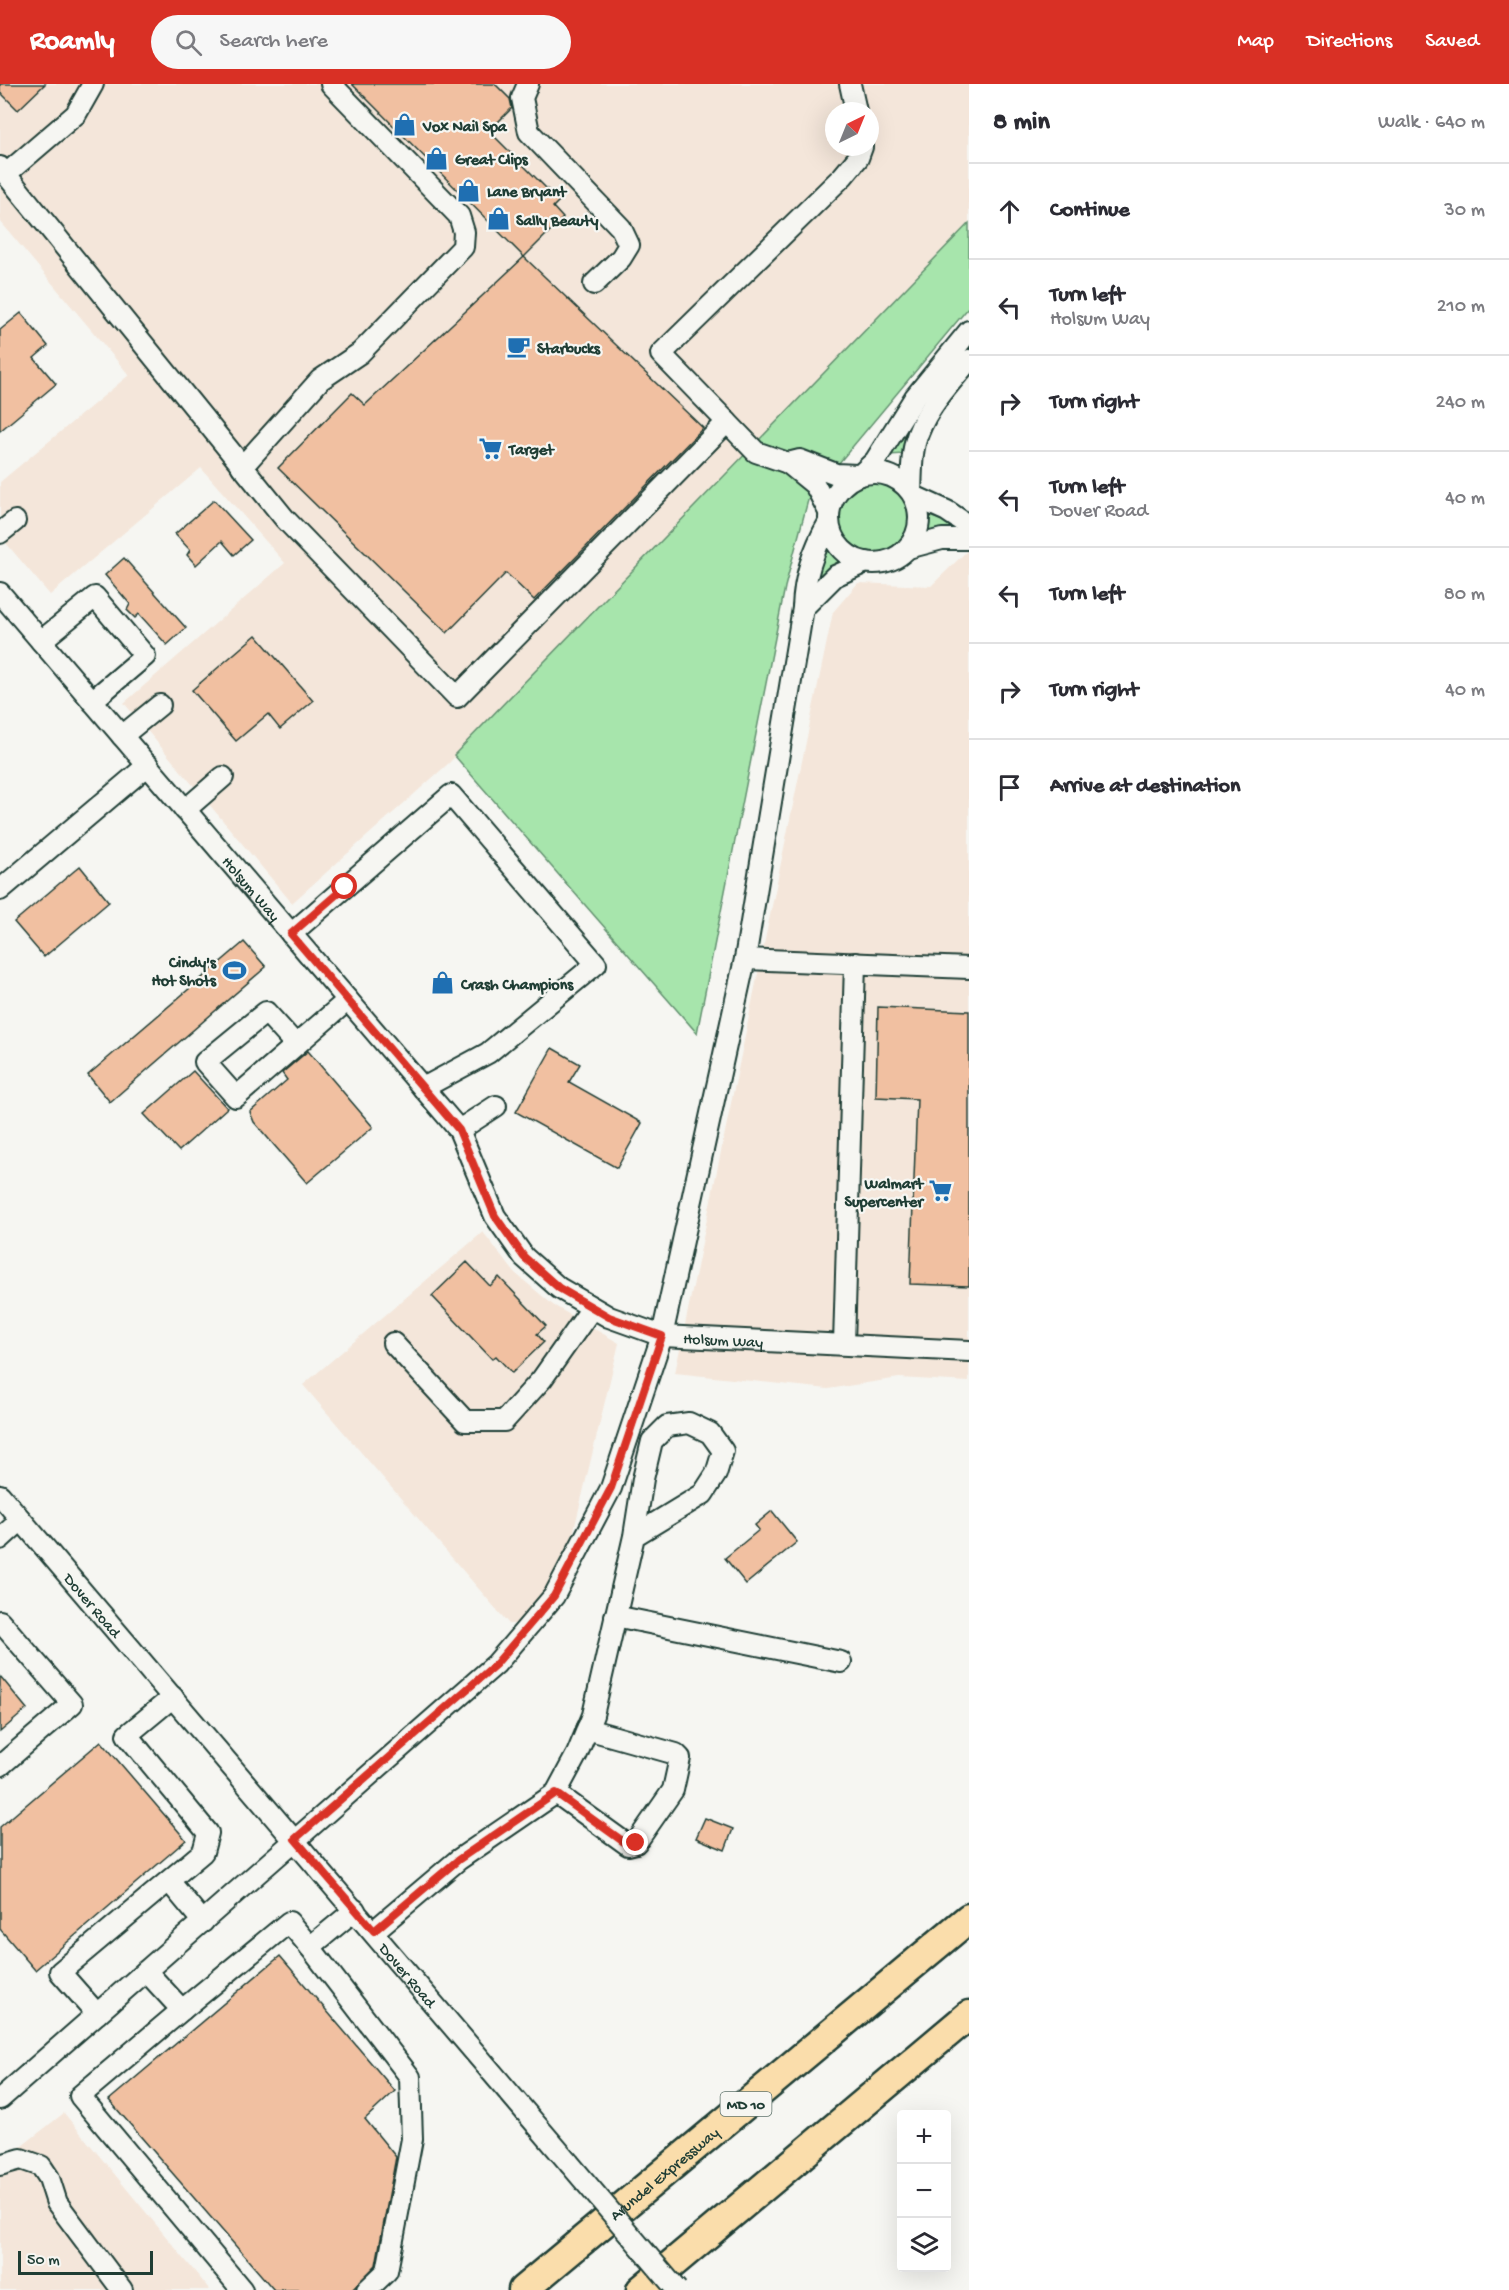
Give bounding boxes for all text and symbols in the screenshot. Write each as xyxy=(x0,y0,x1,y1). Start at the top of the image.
search box xyxy=(151,15,571,69)
text: Roamly xyxy=(30,26,115,59)
icon: search xyxy=(172,26,205,59)
text: Search here xyxy=(220,29,328,55)
text: Map xyxy=(1237,30,1274,55)
text: Directions xyxy=(1307,30,1392,55)
text: Saved xyxy=(1425,30,1479,55)
north arrow xyxy=(825,102,879,156)
text: 8 min xyxy=(993,108,1050,139)
shop icon: Vox Nail Spa xyxy=(392,112,418,138)
text: Walk · 640 m xyxy=(1378,112,1485,135)
place label: Vox Nail Spa xyxy=(422,119,508,138)
shop icon: Great Clips xyxy=(424,145,450,171)
place label: Great Clips xyxy=(455,152,529,171)
shop icon: Lane Bryant xyxy=(456,177,482,203)
place label: Lane Bryant xyxy=(487,184,568,203)
icon: ahead xyxy=(993,195,1026,228)
text: Continue xyxy=(1050,198,1130,224)
text: 30 m xyxy=(1444,200,1485,223)
shop icon: Sally Beauty xyxy=(485,206,511,232)
place label: Sally Beauty xyxy=(516,213,598,232)
text: Turn left xyxy=(1050,283,1124,309)
icon: left xyxy=(993,291,1026,324)
text: 210 m xyxy=(1437,296,1485,319)
text: Holsum Way xyxy=(1050,309,1150,332)
cafe icon: Starbucks xyxy=(506,334,532,360)
place label: Starbucks xyxy=(537,341,601,360)
icon: right xyxy=(993,387,1026,420)
text: Turn right xyxy=(1050,390,1138,416)
text: 240 m xyxy=(1435,392,1485,415)
supermarket icon: Target xyxy=(478,435,504,461)
place label: Target xyxy=(507,442,555,461)
text: Turn left xyxy=(1050,475,1124,501)
icon: left xyxy=(993,483,1026,516)
text: 40 m xyxy=(1445,488,1485,511)
text: Dover Road xyxy=(1050,501,1148,524)
icon: left xyxy=(993,579,1026,612)
text: Turn left xyxy=(1050,582,1124,608)
text: 80 m xyxy=(1444,584,1485,607)
icon: right xyxy=(993,675,1026,708)
text: Turn right xyxy=(1050,678,1138,704)
text: 40 m xyxy=(1445,680,1485,703)
icon: arrive xyxy=(993,771,1026,804)
text: Arrive at destination xyxy=(1050,774,1240,800)
street label: Holsum Way xyxy=(216,854,283,927)
route start xyxy=(331,873,357,899)
place label: Cindy's Hot Shots xyxy=(152,955,217,992)
sports icon: Cindy's Hot Shots xyxy=(221,957,247,983)
shop icon: Crash Champions xyxy=(430,970,456,996)
place label: Crash Champions xyxy=(460,977,574,996)
place label: Walmart Supercenter xyxy=(845,1176,925,1213)
supermarket icon: Walmart Supercenter xyxy=(928,1178,954,1204)
street label: Holsum Way xyxy=(683,1331,764,1354)
street label: Dover Road xyxy=(57,1570,124,1644)
route end xyxy=(622,1829,648,1855)
street label: Dover Road xyxy=(373,1940,440,2014)
road number: MD 10 xyxy=(720,2092,771,2116)
map controls xyxy=(897,2110,951,2272)
button: + xyxy=(897,2110,951,2164)
street label: Arundel Expressway xyxy=(607,2124,724,2226)
button: − xyxy=(897,2164,951,2218)
button: layers xyxy=(897,2218,951,2272)
scale bar xyxy=(18,2248,153,2276)
text: 50 m xyxy=(27,2252,60,2271)

